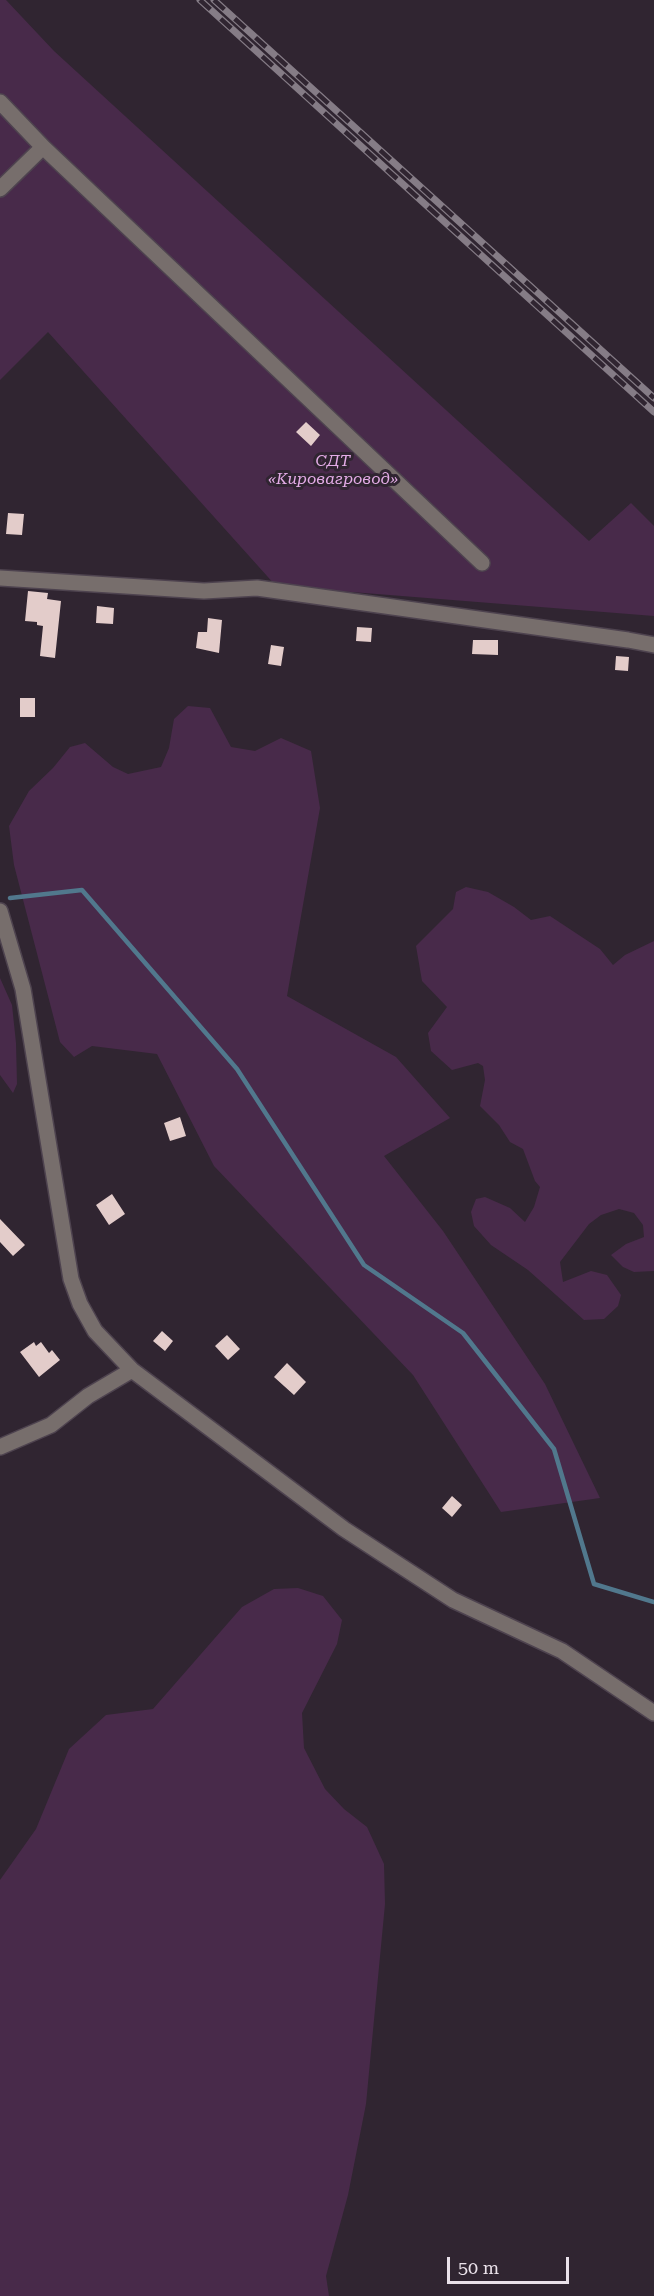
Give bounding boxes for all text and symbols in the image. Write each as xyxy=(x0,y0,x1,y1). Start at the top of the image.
park label: СДТ «Кировагровод» xyxy=(268,451,398,489)
scale bar xyxy=(450,2245,572,2283)
text: 50 m xyxy=(458,2257,499,2278)

